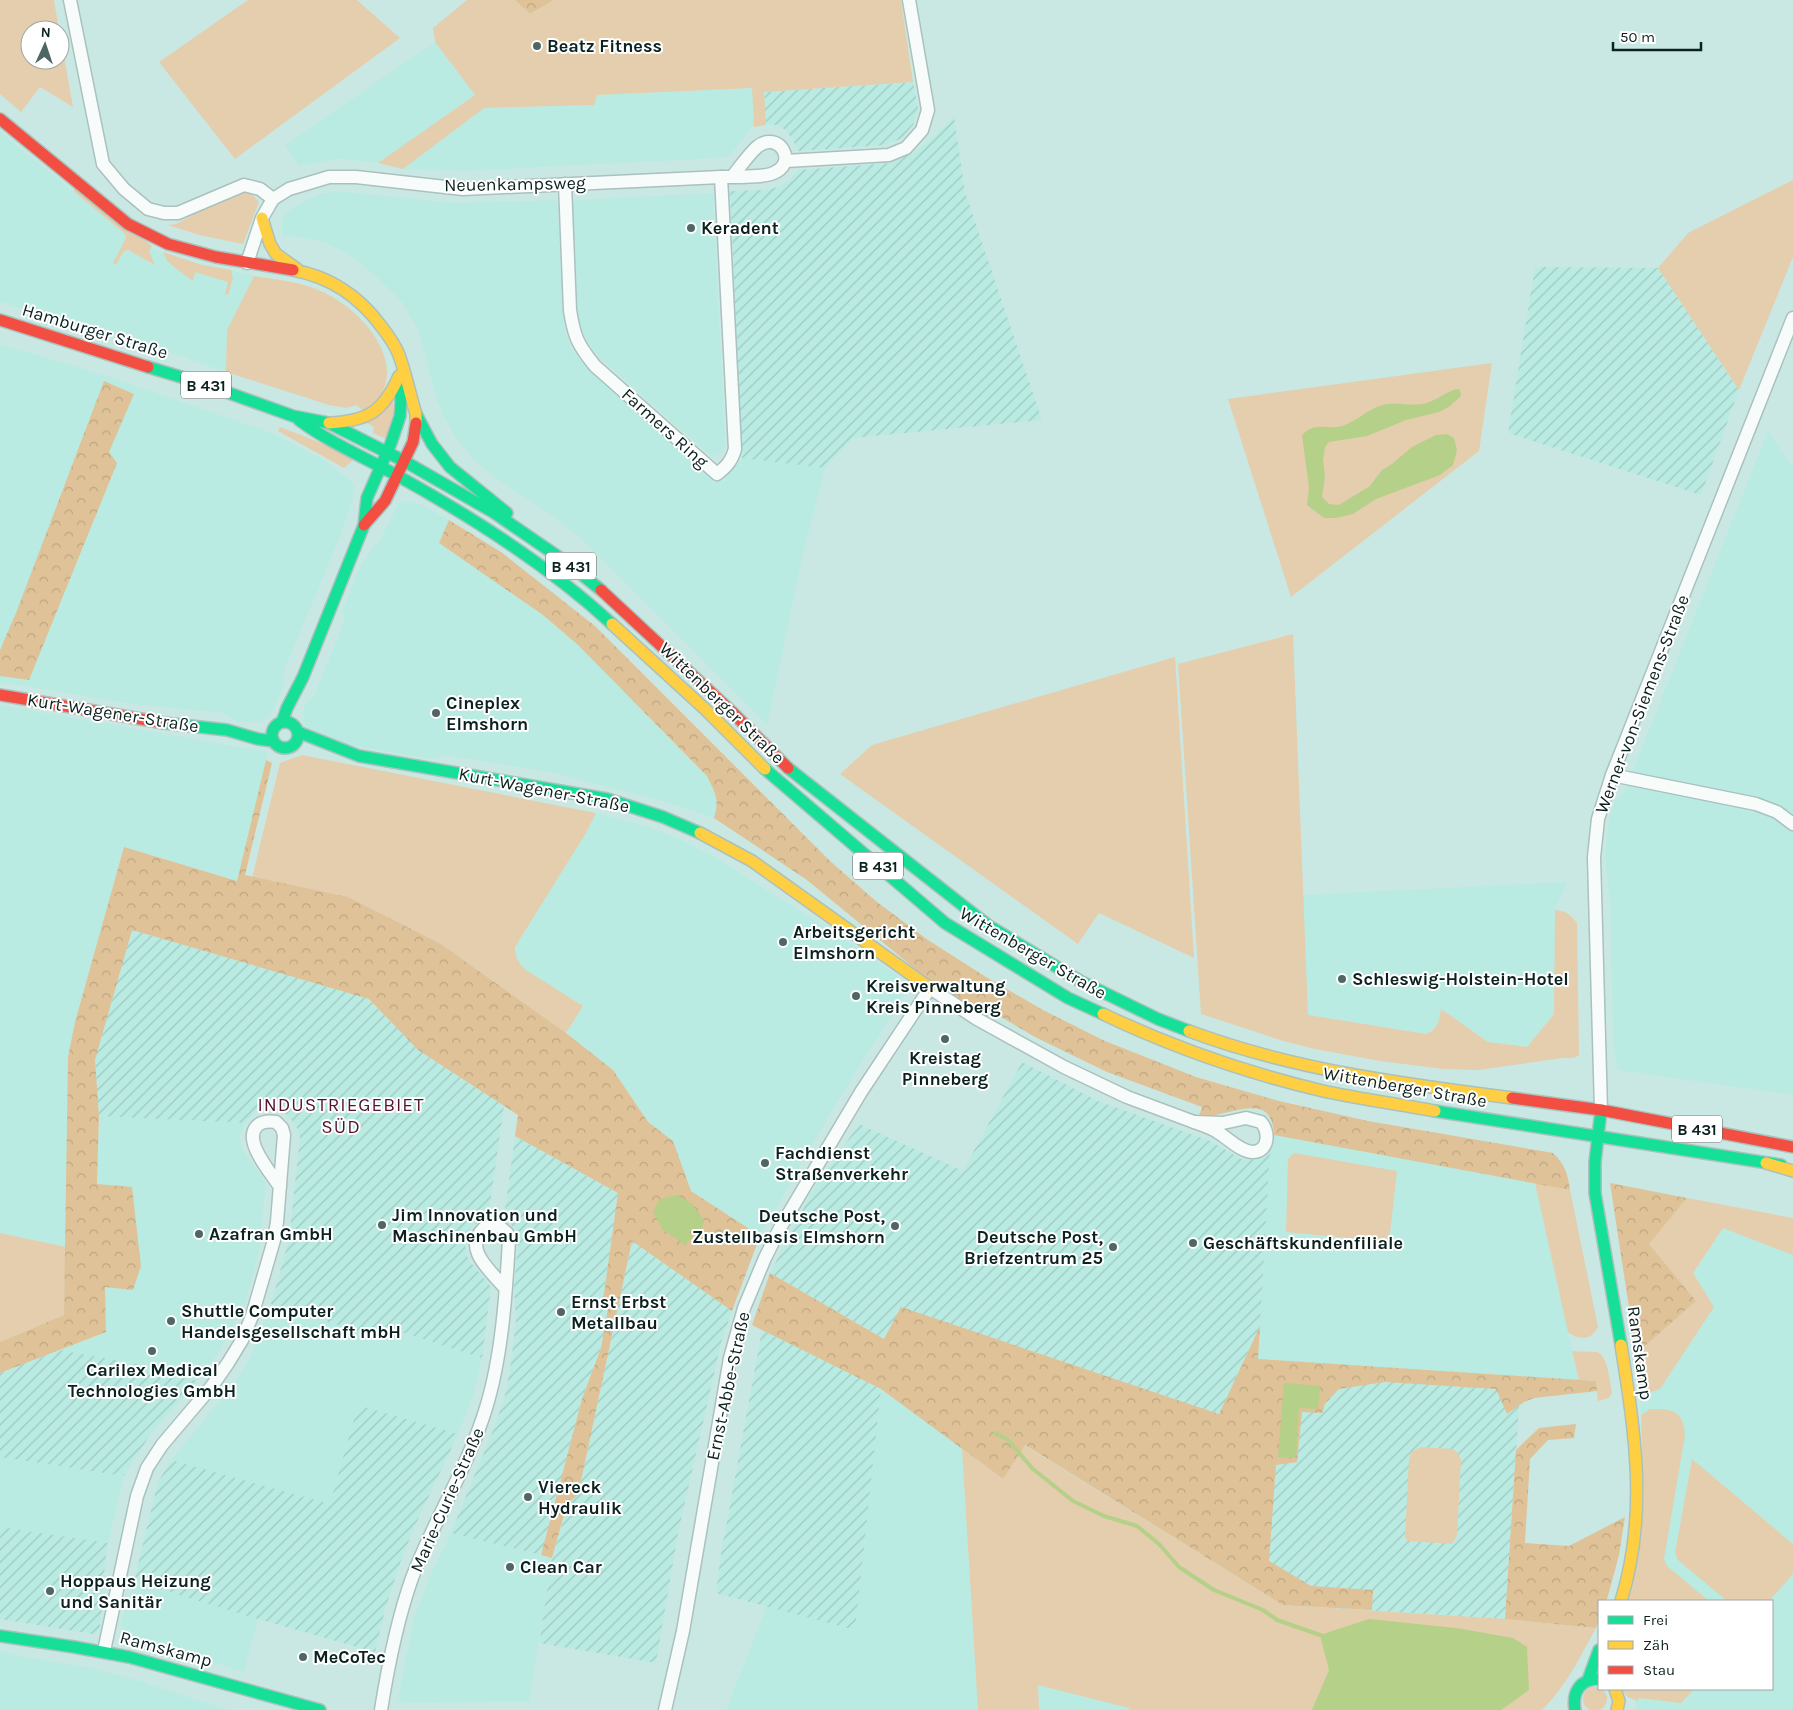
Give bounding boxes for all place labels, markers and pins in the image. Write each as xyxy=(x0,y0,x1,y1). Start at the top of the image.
place label: Beatz Fitness xyxy=(547,35,662,57)
marker: Beatz Fitness xyxy=(531,40,543,52)
place label: Keradent xyxy=(701,217,779,239)
marker: Keradent xyxy=(685,222,697,234)
place label: Cineplex Elmshorn xyxy=(446,692,528,735)
marker: Cineplex Elmshorn xyxy=(430,707,442,719)
place label: Arbeitsgericht Elmshorn xyxy=(793,921,915,964)
marker: Arbeitsgericht Elmshorn xyxy=(777,936,789,948)
place label: Schleswig-Holstein-Hotel xyxy=(1352,968,1569,990)
marker: Schleswig-Holstein-Hotel xyxy=(1336,973,1348,985)
place label: Kreisverwaltung Kreis Pinneberg xyxy=(866,975,1006,1018)
marker: Kreisverwaltung Kreis Pinneberg xyxy=(850,990,862,1002)
marker: Kreistag Pinneberg xyxy=(939,1033,951,1045)
place label: Kreistag Pinneberg xyxy=(902,1047,989,1090)
place label: Fachdienst Straßenverkehr xyxy=(775,1142,908,1185)
marker: Fachdienst Straßenverkehr xyxy=(759,1157,771,1169)
place label: Jim Innovation und Maschinenbau GmbH xyxy=(392,1204,577,1247)
place label: Deutsche Post, Zustellbasis Elmshorn xyxy=(692,1205,885,1248)
marker: Jim Innovation und Maschinenbau GmbH xyxy=(376,1219,388,1231)
marker: Deutsche Post, Zustellbasis Elmshorn xyxy=(889,1220,901,1232)
place label: Azafran GmbH xyxy=(209,1223,333,1245)
place label: Deutsche Post, Briefzentrum 25 xyxy=(964,1226,1103,1269)
marker: Azafran GmbH xyxy=(193,1228,205,1240)
place label: Geschäftskundenfiliale xyxy=(1203,1232,1403,1254)
marker: Geschäftskundenfiliale xyxy=(1187,1237,1199,1249)
marker: Deutsche Post, Briefzentrum 25 xyxy=(1107,1241,1119,1253)
place label: Ernst Erbst Metallbau xyxy=(571,1291,666,1334)
place label: Shuttle Computer Handelsgesellschaft mbH xyxy=(181,1300,401,1343)
marker: Ernst Erbst Metallbau xyxy=(555,1306,567,1318)
marker: Shuttle Computer Handelsgesellschaft mbH xyxy=(165,1315,177,1327)
marker: Carilex Medical Technologies GmbH xyxy=(146,1345,158,1357)
place label: Carilex Medical Technologies GmbH xyxy=(68,1359,236,1402)
place label: Viereck Hydraulik xyxy=(538,1476,622,1519)
marker: Viereck Hydraulik xyxy=(522,1491,534,1503)
place label: Clean Car xyxy=(520,1556,602,1578)
marker: Clean Car xyxy=(504,1561,516,1573)
place label: Hoppaus Heizung und Sanitär xyxy=(60,1570,211,1613)
marker: Hoppaus Heizung und Sanitär xyxy=(44,1585,56,1597)
place label: MeCoTec xyxy=(313,1646,386,1668)
marker: MeCoTec xyxy=(297,1651,309,1663)

